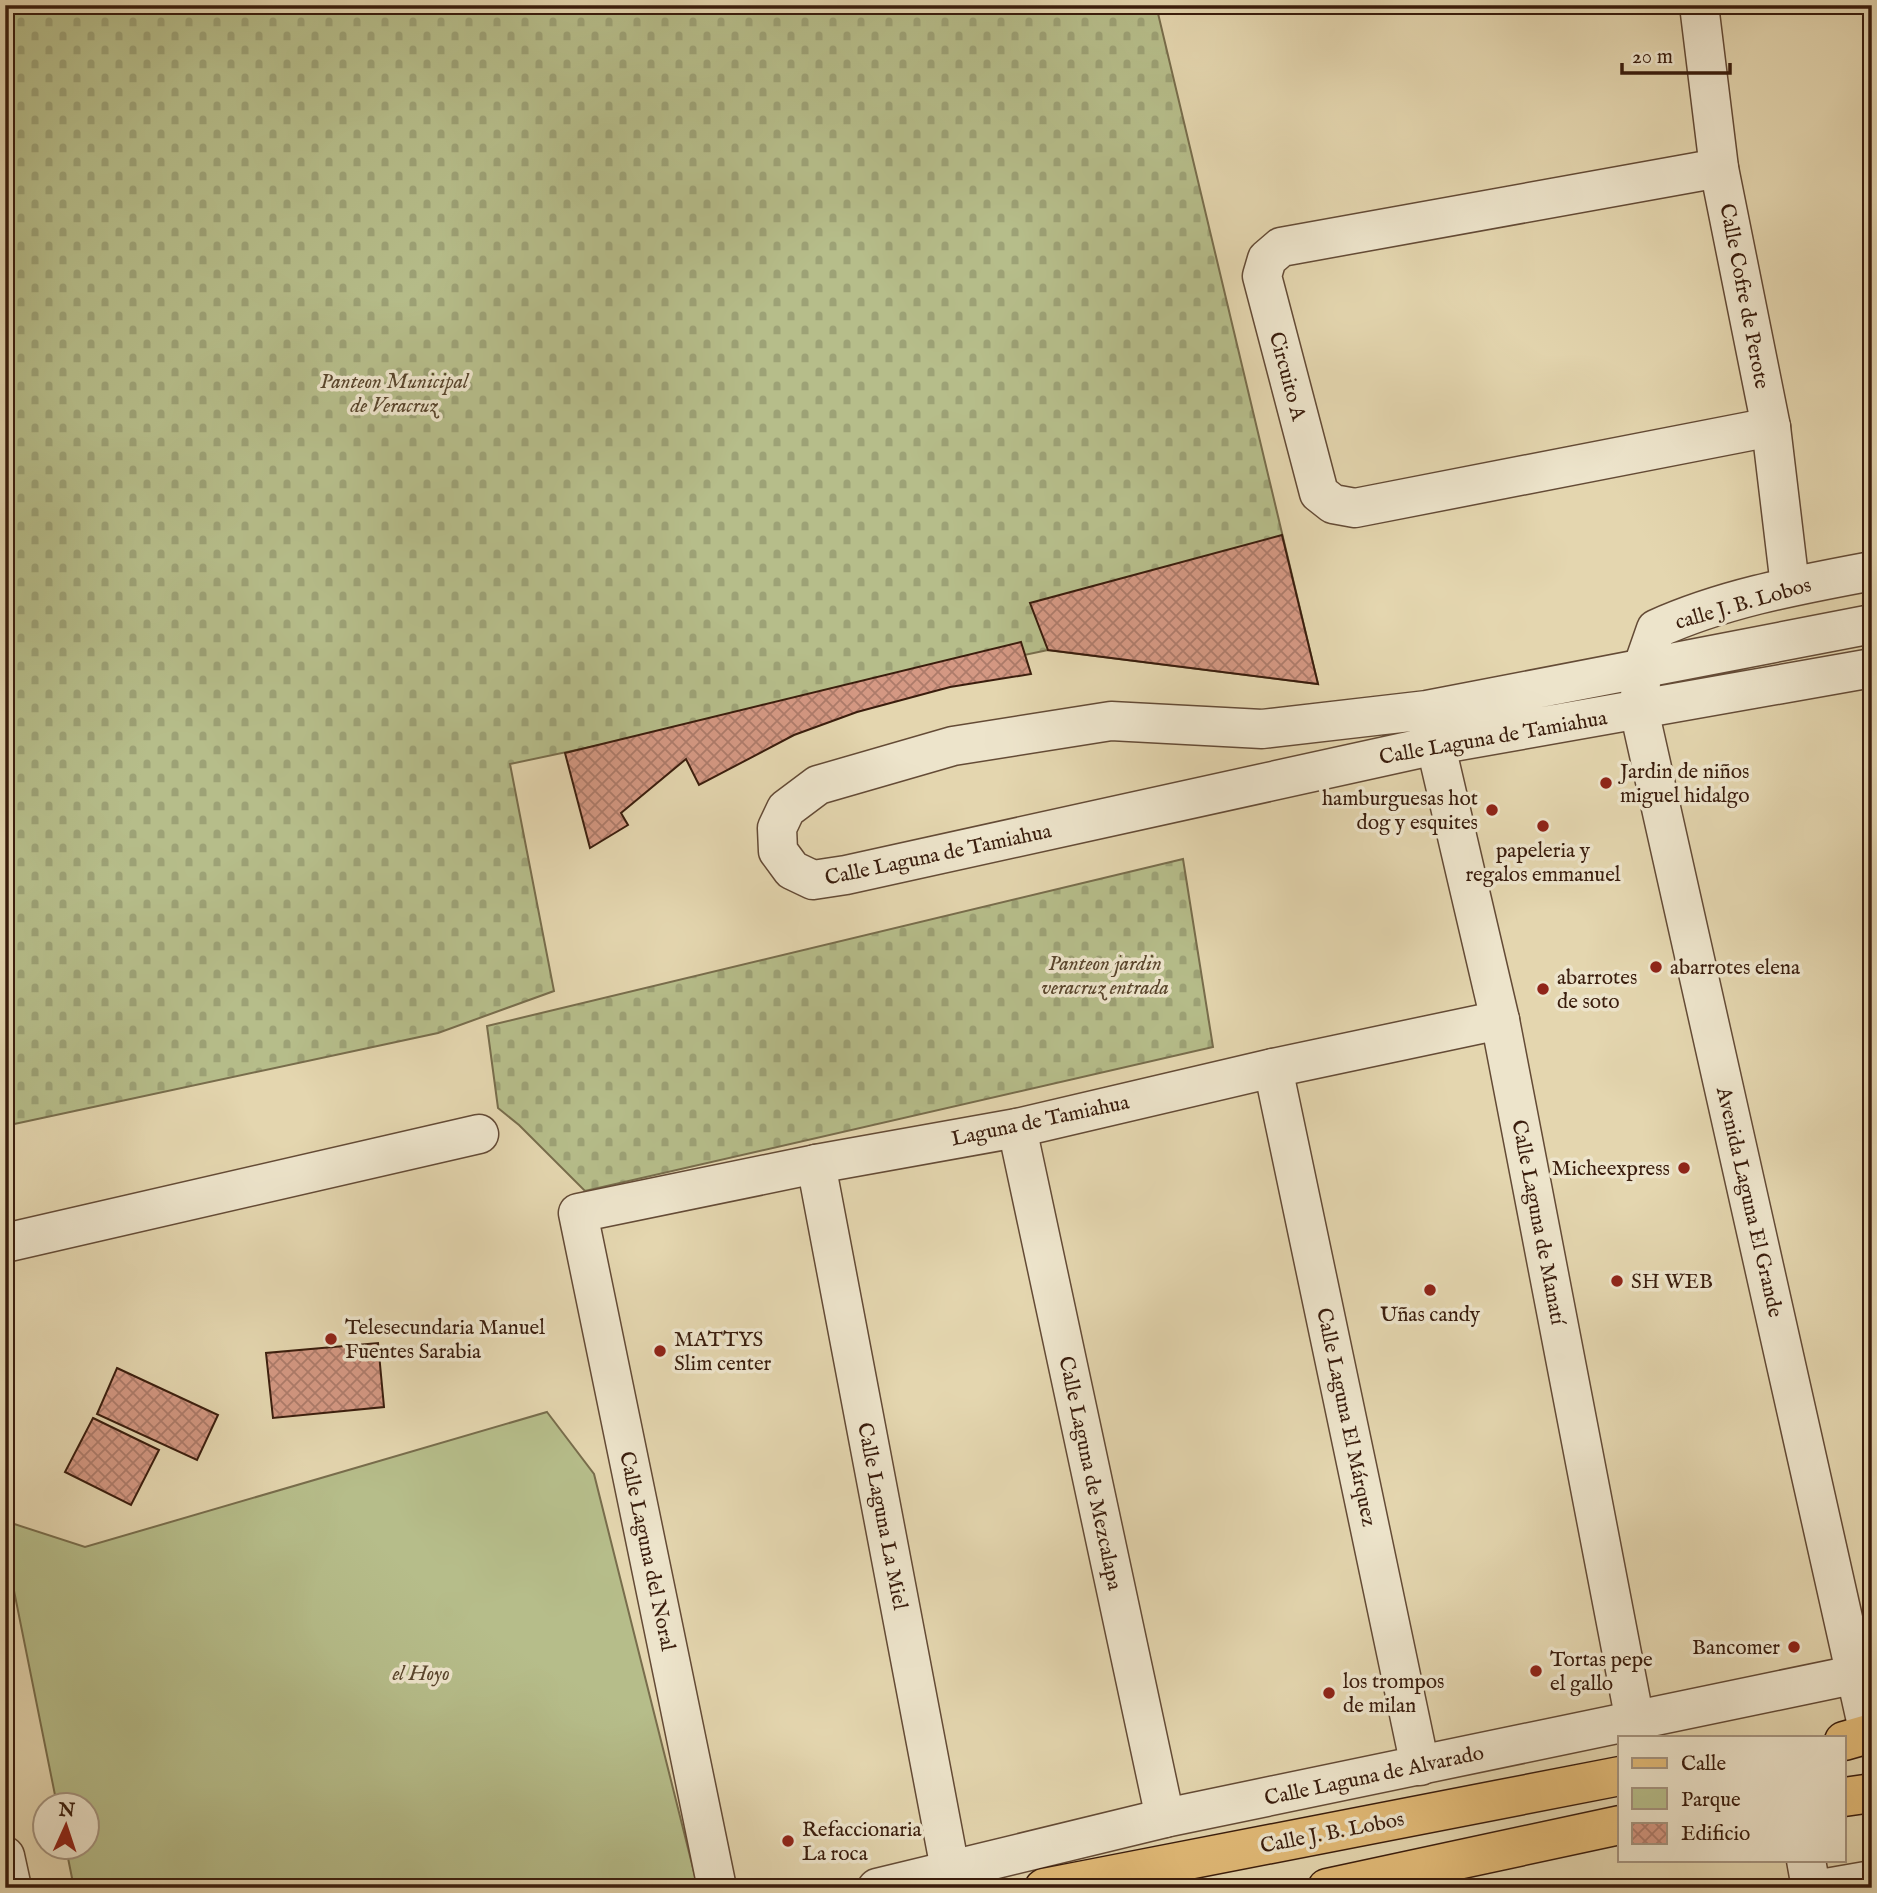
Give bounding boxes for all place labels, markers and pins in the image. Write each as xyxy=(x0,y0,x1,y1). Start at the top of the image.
place label: Jardin de niños miguel hidalgo xyxy=(1618,759,1750,810)
marker: Jardin de niños miguel hidalgo xyxy=(1598,775,1614,791)
place label: hamburguesas hot dog y esquites xyxy=(1322,786,1478,837)
marker: hamburguesas hot dog y esquites xyxy=(1484,802,1500,818)
marker: papeleria y regalos emmanuel xyxy=(1535,818,1551,834)
place label: papeleria y regalos emmanuel xyxy=(1465,838,1621,889)
place label: abarrotes elena xyxy=(1670,955,1801,982)
marker: abarrotes elena xyxy=(1648,959,1664,975)
place label: abarrotes de soto xyxy=(1557,965,1637,1016)
marker: abarrotes de soto xyxy=(1535,981,1551,997)
place label: Micheexpress xyxy=(1552,1156,1670,1183)
marker: Micheexpress xyxy=(1676,1160,1692,1176)
place label: SH WEB xyxy=(1631,1269,1713,1296)
marker: SH WEB xyxy=(1609,1273,1625,1289)
marker: Uñas candy xyxy=(1422,1282,1438,1298)
place label: Uñas candy xyxy=(1380,1302,1481,1329)
place label: Telesecundaria Manuel Fuentes Sarabia xyxy=(345,1315,545,1366)
place label: MATTYS Slim center xyxy=(674,1327,772,1378)
marker: Telesecundaria Manuel Fuentes Sarabia xyxy=(323,1331,339,1347)
marker: MATTYS Slim center xyxy=(652,1343,668,1359)
place label: Bancomer xyxy=(1692,1635,1780,1662)
marker: Bancomer xyxy=(1786,1639,1802,1655)
place label: Tortas pepe el gallo xyxy=(1550,1647,1653,1698)
marker: Tortas pepe el gallo xyxy=(1528,1663,1544,1679)
place label: los trompos de milan xyxy=(1343,1669,1444,1720)
marker: los trompos de milan xyxy=(1321,1685,1337,1701)
place label: Refaccionaria La roca xyxy=(802,1817,923,1868)
marker: Refaccionaria La roca xyxy=(780,1833,796,1849)

